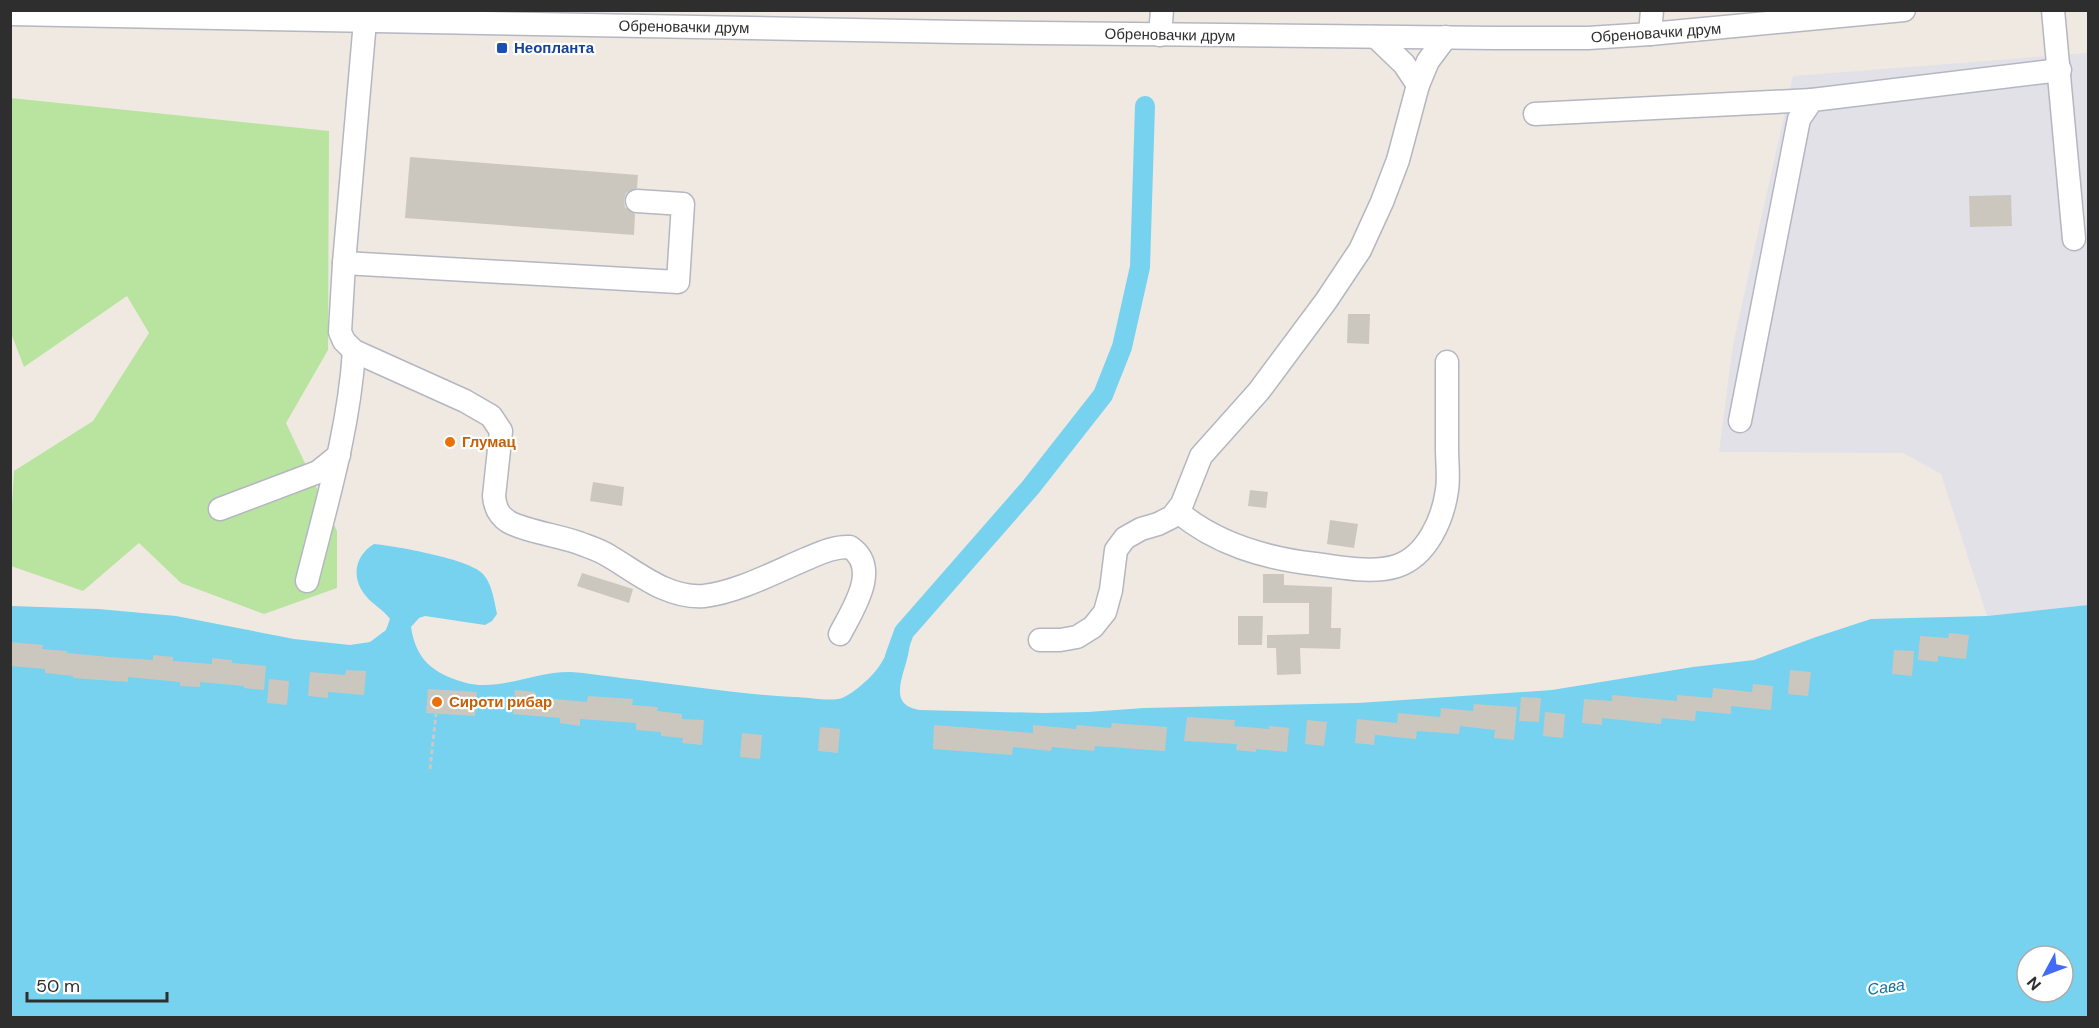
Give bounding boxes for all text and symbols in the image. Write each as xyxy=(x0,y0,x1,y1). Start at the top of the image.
street label: Обреновачки друм xyxy=(618,16,750,38)
street label: Обреновачки друм xyxy=(1590,18,1722,48)
street label: Обреновачки друм xyxy=(1104,24,1236,46)
place label: Неопланта xyxy=(514,38,595,58)
marker: Неопланта xyxy=(495,41,509,55)
place label: Глумац xyxy=(462,432,516,452)
marker: Глумац xyxy=(443,435,457,449)
place label: Сироти рибар xyxy=(449,692,552,712)
marker: Сироти рибар xyxy=(430,695,444,709)
north arrow xyxy=(2015,944,2075,1004)
scale bar xyxy=(27,965,166,1003)
text: N xyxy=(2022,972,2046,995)
text: 50 m xyxy=(36,974,80,998)
water label: Сава xyxy=(1866,974,1906,1000)

